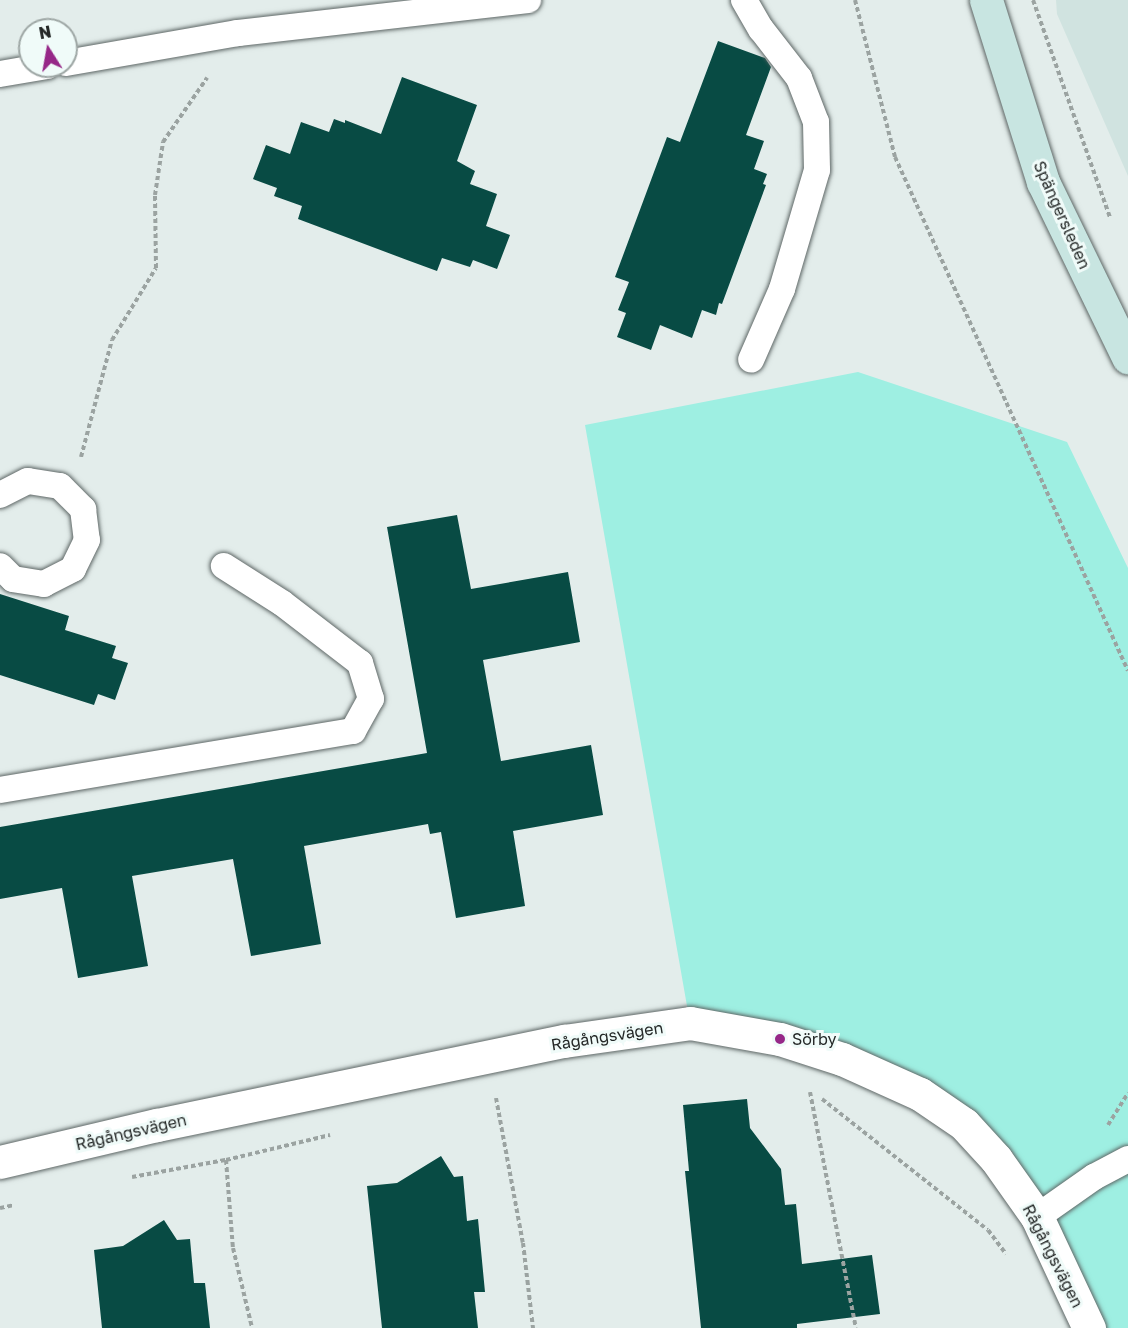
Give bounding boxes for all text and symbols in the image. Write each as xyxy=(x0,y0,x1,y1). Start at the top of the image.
north arrow xyxy=(18,18,78,78)
text: N xyxy=(37,21,53,43)
street label: Spängersleden xyxy=(1030,158,1094,272)
street label: Rågångsvägen xyxy=(549,1018,665,1054)
place label: Sörby xyxy=(792,1029,837,1049)
marker: Sörby xyxy=(773,1032,787,1046)
street label: Rågångsvägen xyxy=(74,1110,188,1154)
street label: Rågångsvägen xyxy=(1019,1201,1087,1311)

